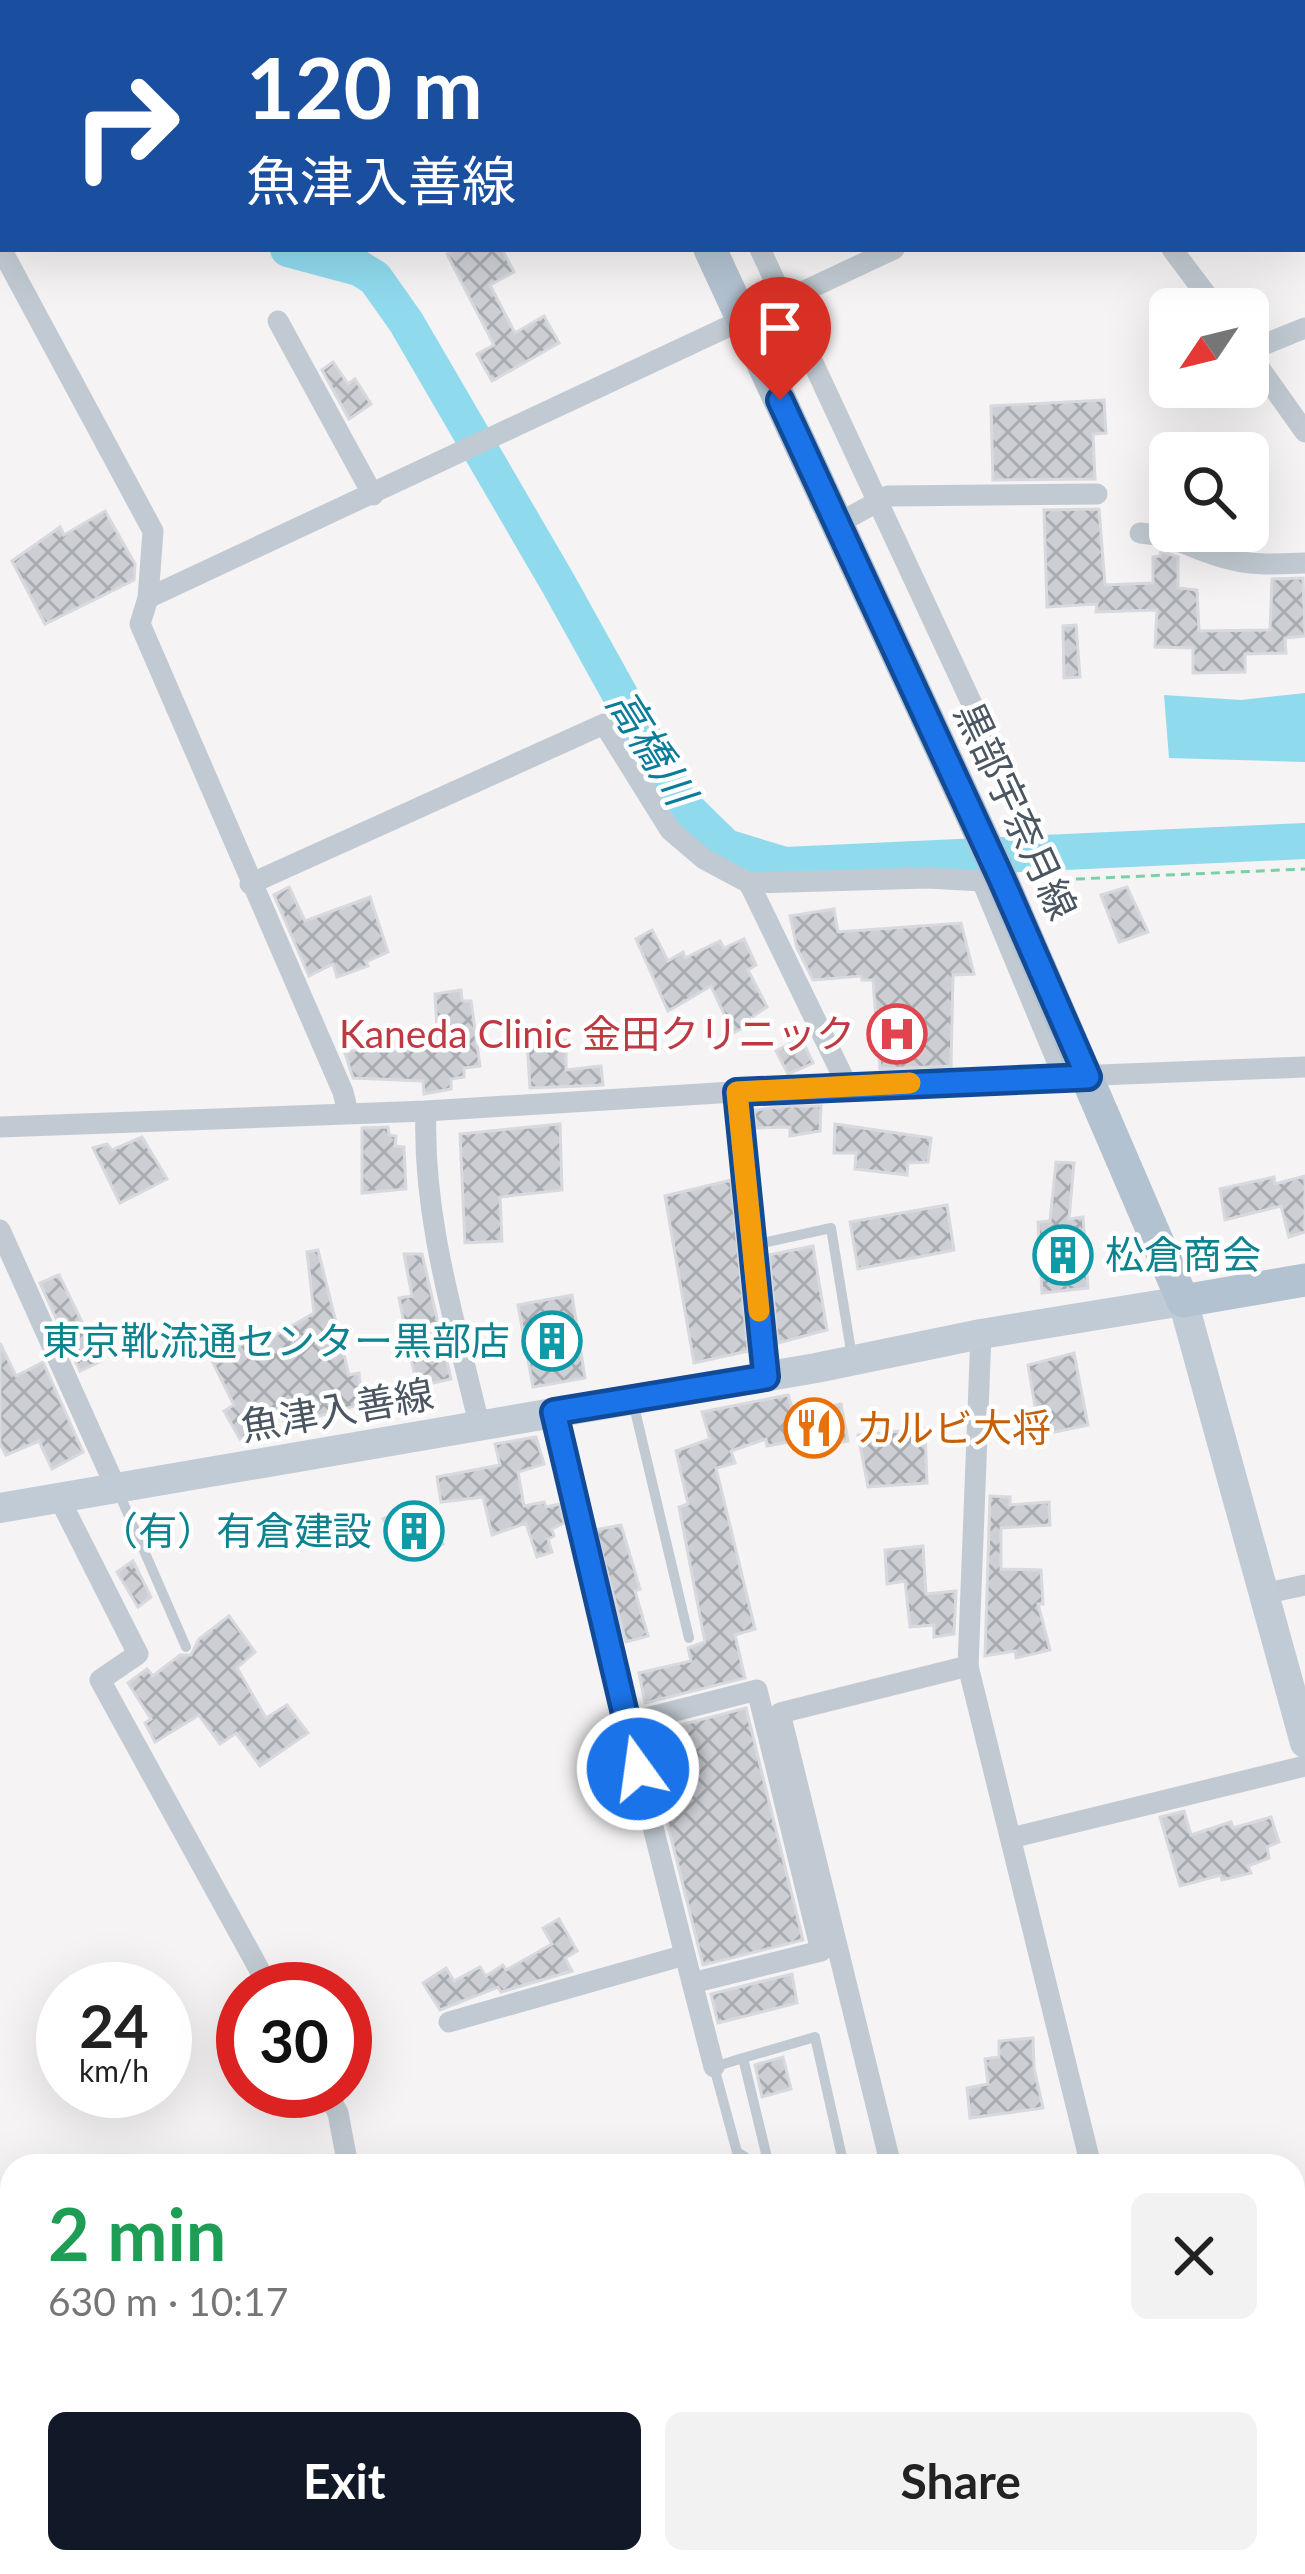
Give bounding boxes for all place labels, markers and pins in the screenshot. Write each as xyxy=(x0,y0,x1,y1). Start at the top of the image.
pin xyxy=(729,277,831,400)
hospital icon: Kaneda Clinic 金田クリニック xyxy=(866,1003,928,1065)
place label: Kaneda Clinic 金田クリニック xyxy=(339,1010,855,1056)
building icon: 松倉商会 xyxy=(1032,1224,1094,1286)
place label: 松倉商会 xyxy=(1105,1231,1261,1277)
building icon: 東京靴流通センター黒部店 xyxy=(521,1310,583,1372)
place label: 東京靴流通センター黒部店 xyxy=(42,1317,510,1363)
restaurant icon: カルビ大将 xyxy=(783,1397,845,1459)
place label: カルビ大将 xyxy=(856,1404,1051,1450)
building icon: （有）有倉建設 xyxy=(383,1500,445,1562)
place label: （有）有倉建設 xyxy=(99,1507,372,1553)

